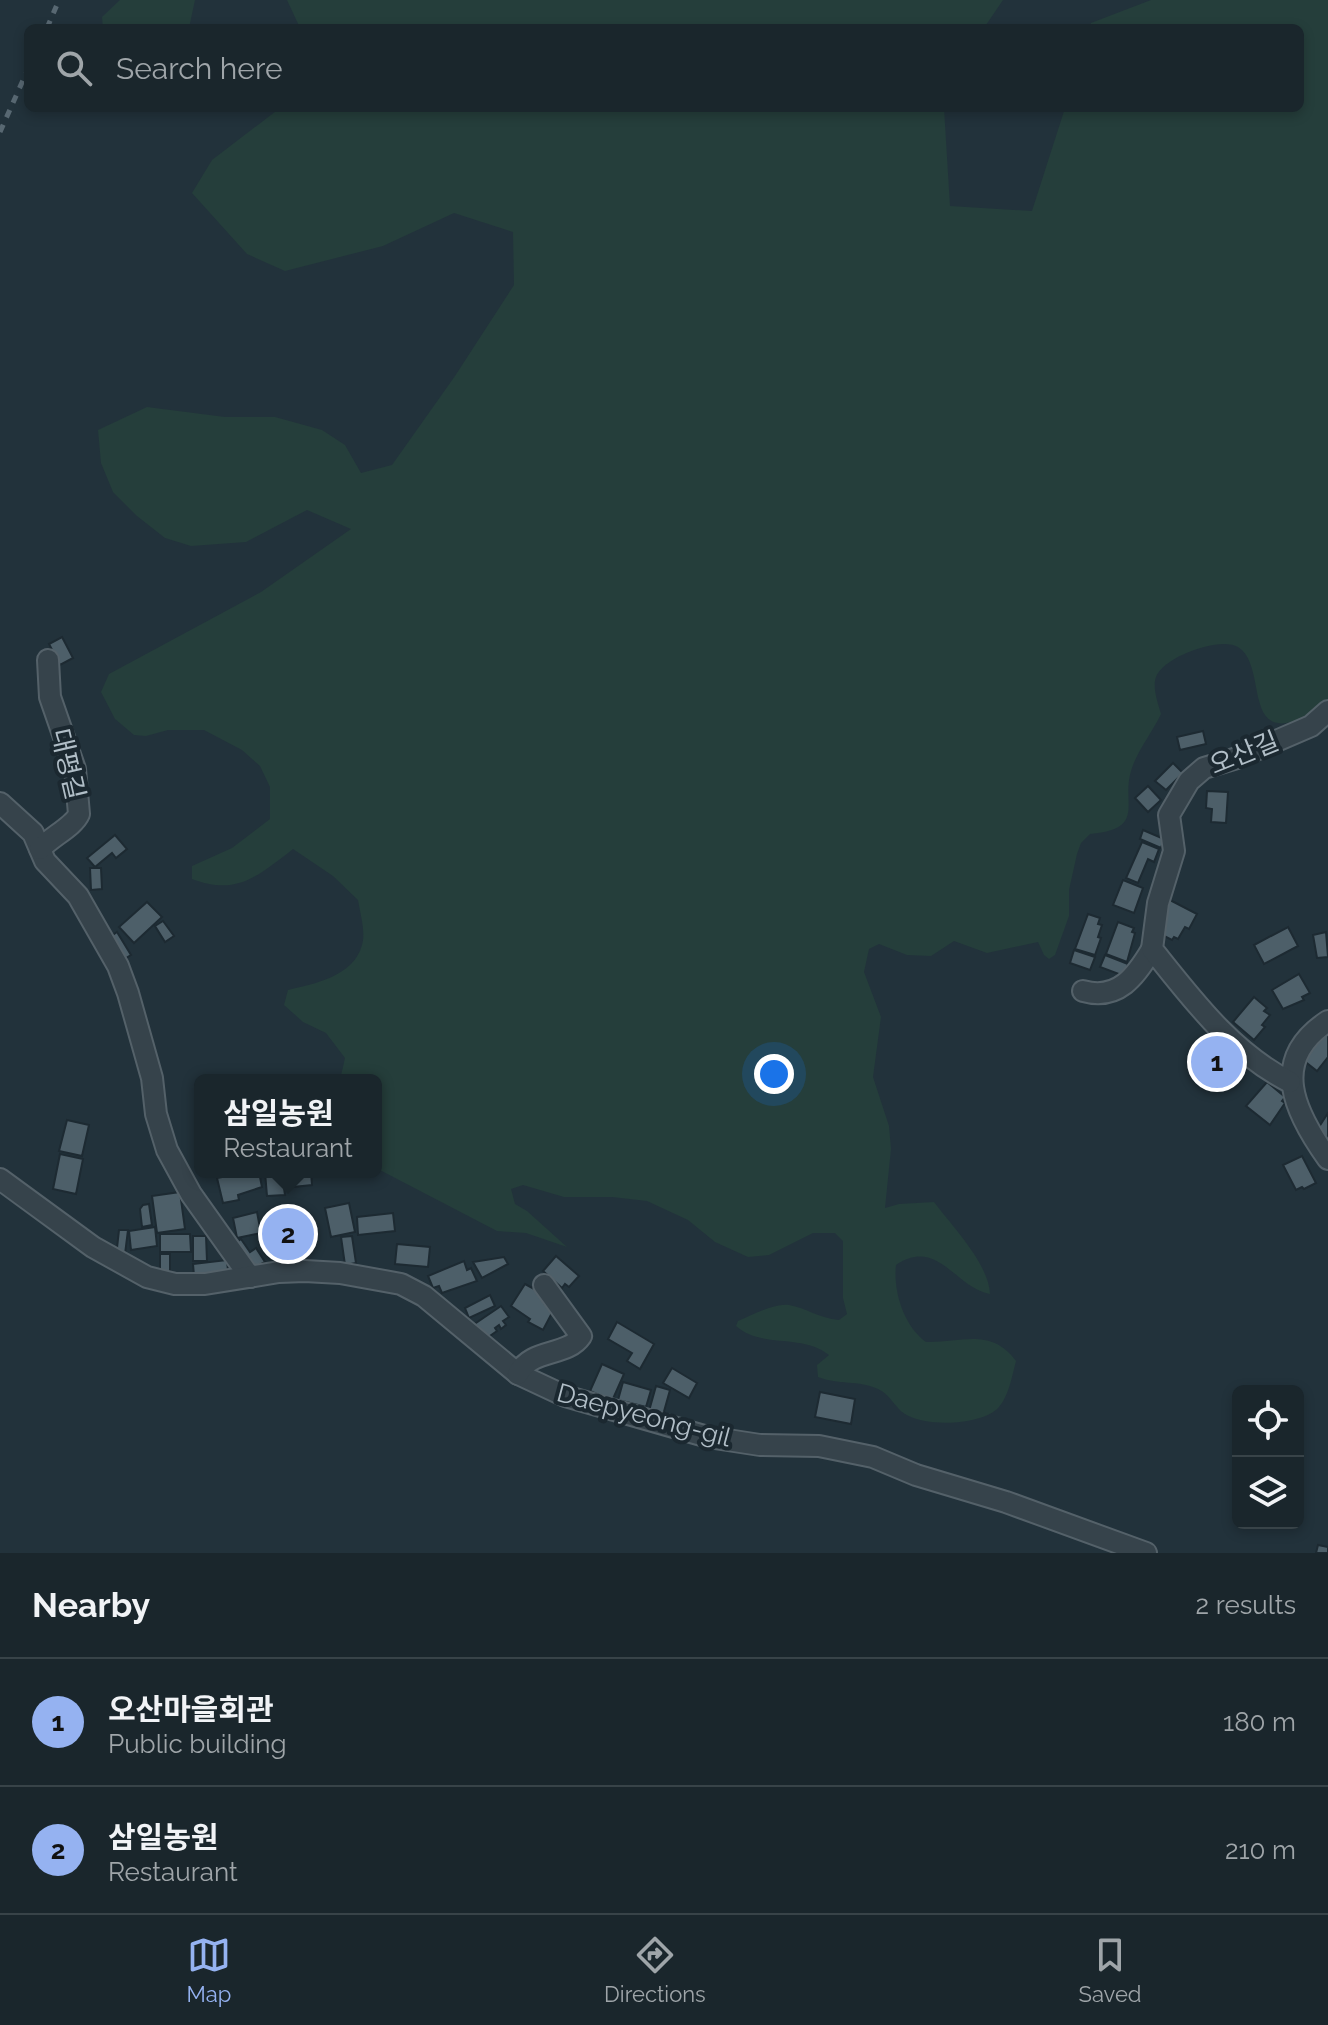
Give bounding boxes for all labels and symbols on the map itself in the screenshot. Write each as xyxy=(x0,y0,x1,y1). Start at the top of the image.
street label: 대평길 xyxy=(45,726,91,802)
street label: 오산길 xyxy=(1205,726,1283,780)
pin: 1 xyxy=(1191,1032,1243,1092)
your location xyxy=(754,1054,794,1094)
pin: 2 xyxy=(262,1204,314,1264)
street label: Daepyeong-gil xyxy=(554,1377,735,1453)

